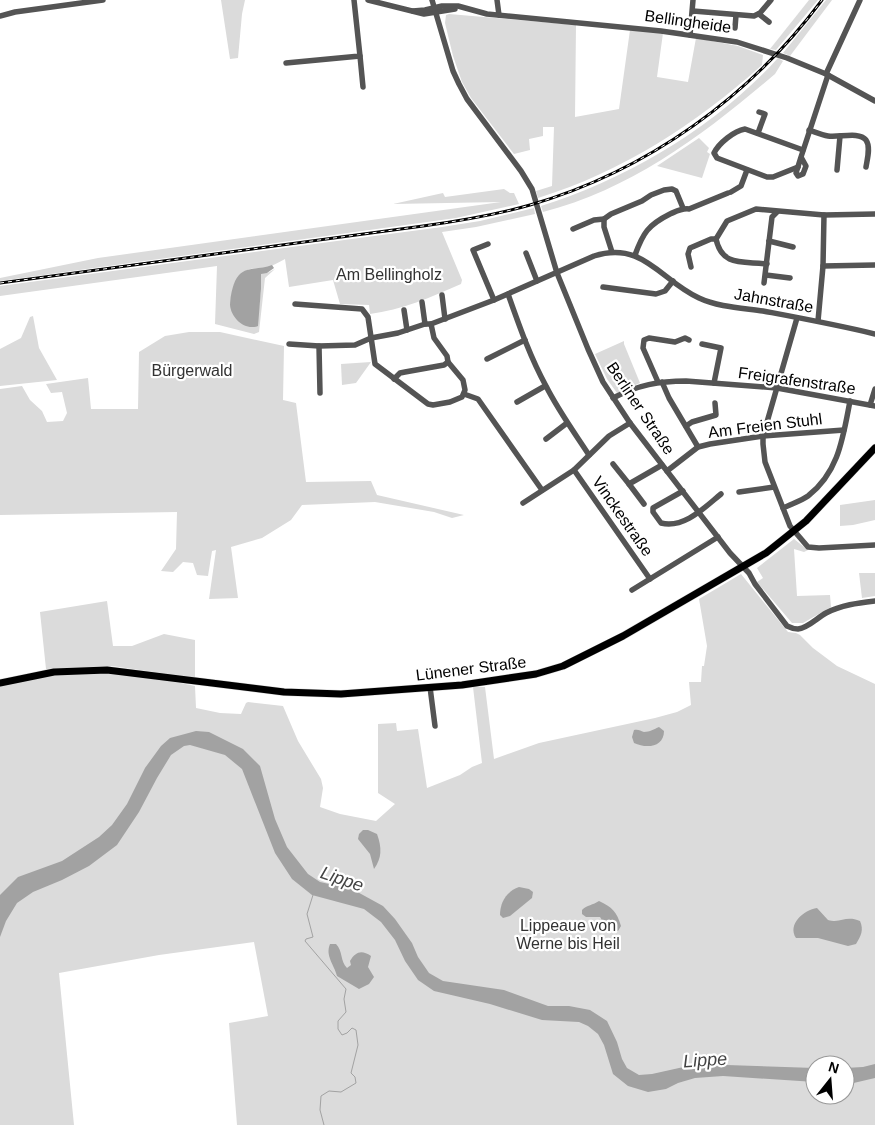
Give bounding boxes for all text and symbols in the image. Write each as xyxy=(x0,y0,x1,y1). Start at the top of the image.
street label: Bellingheide xyxy=(644,7,732,36)
park label: Am Bellingholz xyxy=(336,266,442,283)
street label: Jahnstraße xyxy=(733,285,815,316)
street label: Berliner Straße xyxy=(603,359,678,458)
park label: Bürgerwald xyxy=(152,362,232,379)
street label: Freigrafenstraße xyxy=(737,364,857,397)
street label: Am Freien Stuhl xyxy=(707,410,823,441)
street label: Vinckestraße xyxy=(589,473,656,559)
street label: Lünener Straße xyxy=(415,653,527,684)
water label: Lippe xyxy=(318,862,366,896)
park label: Lippeaue von Werne bis Heil xyxy=(516,917,620,952)
water label: Lippe xyxy=(682,1048,728,1072)
north arrow xyxy=(805,1055,855,1105)
text: N xyxy=(827,1058,841,1077)

